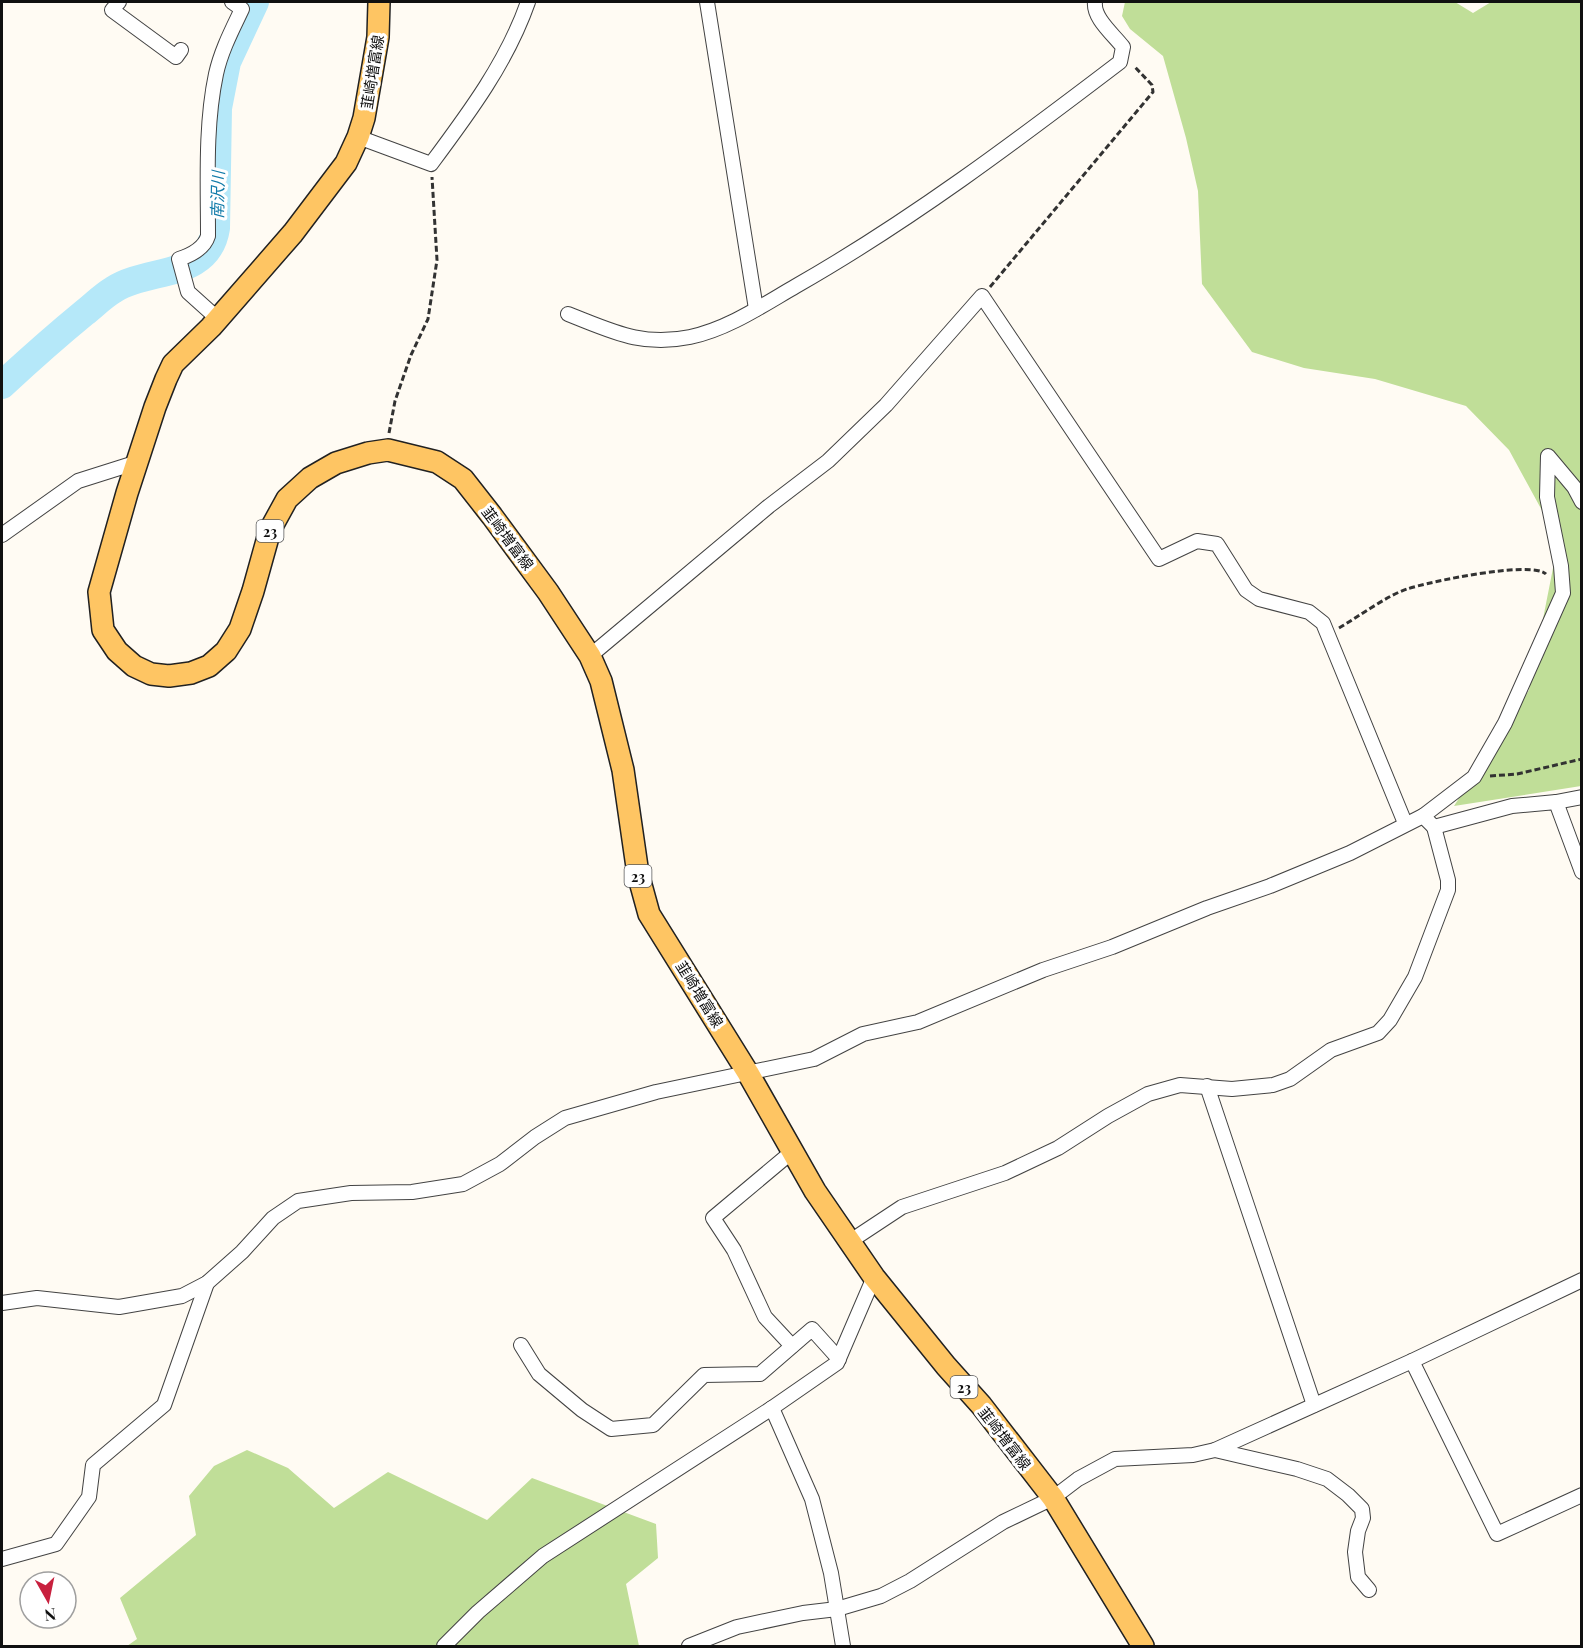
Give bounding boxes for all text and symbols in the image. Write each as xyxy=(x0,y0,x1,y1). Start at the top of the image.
street label: 韮崎増富線 xyxy=(356,33,388,111)
water label: 南沢川 xyxy=(206,169,228,219)
street label: 韮崎増富線 xyxy=(477,502,539,574)
road number: 23 xyxy=(256,520,284,542)
road number: 23 xyxy=(624,865,652,887)
street label: 韮崎増富線 xyxy=(672,957,728,1031)
road number: 23 xyxy=(950,1376,978,1398)
street label: 韮崎増富線 xyxy=(974,1402,1036,1474)
north arrow xyxy=(18,1570,78,1630)
text: N xyxy=(43,1604,58,1627)

